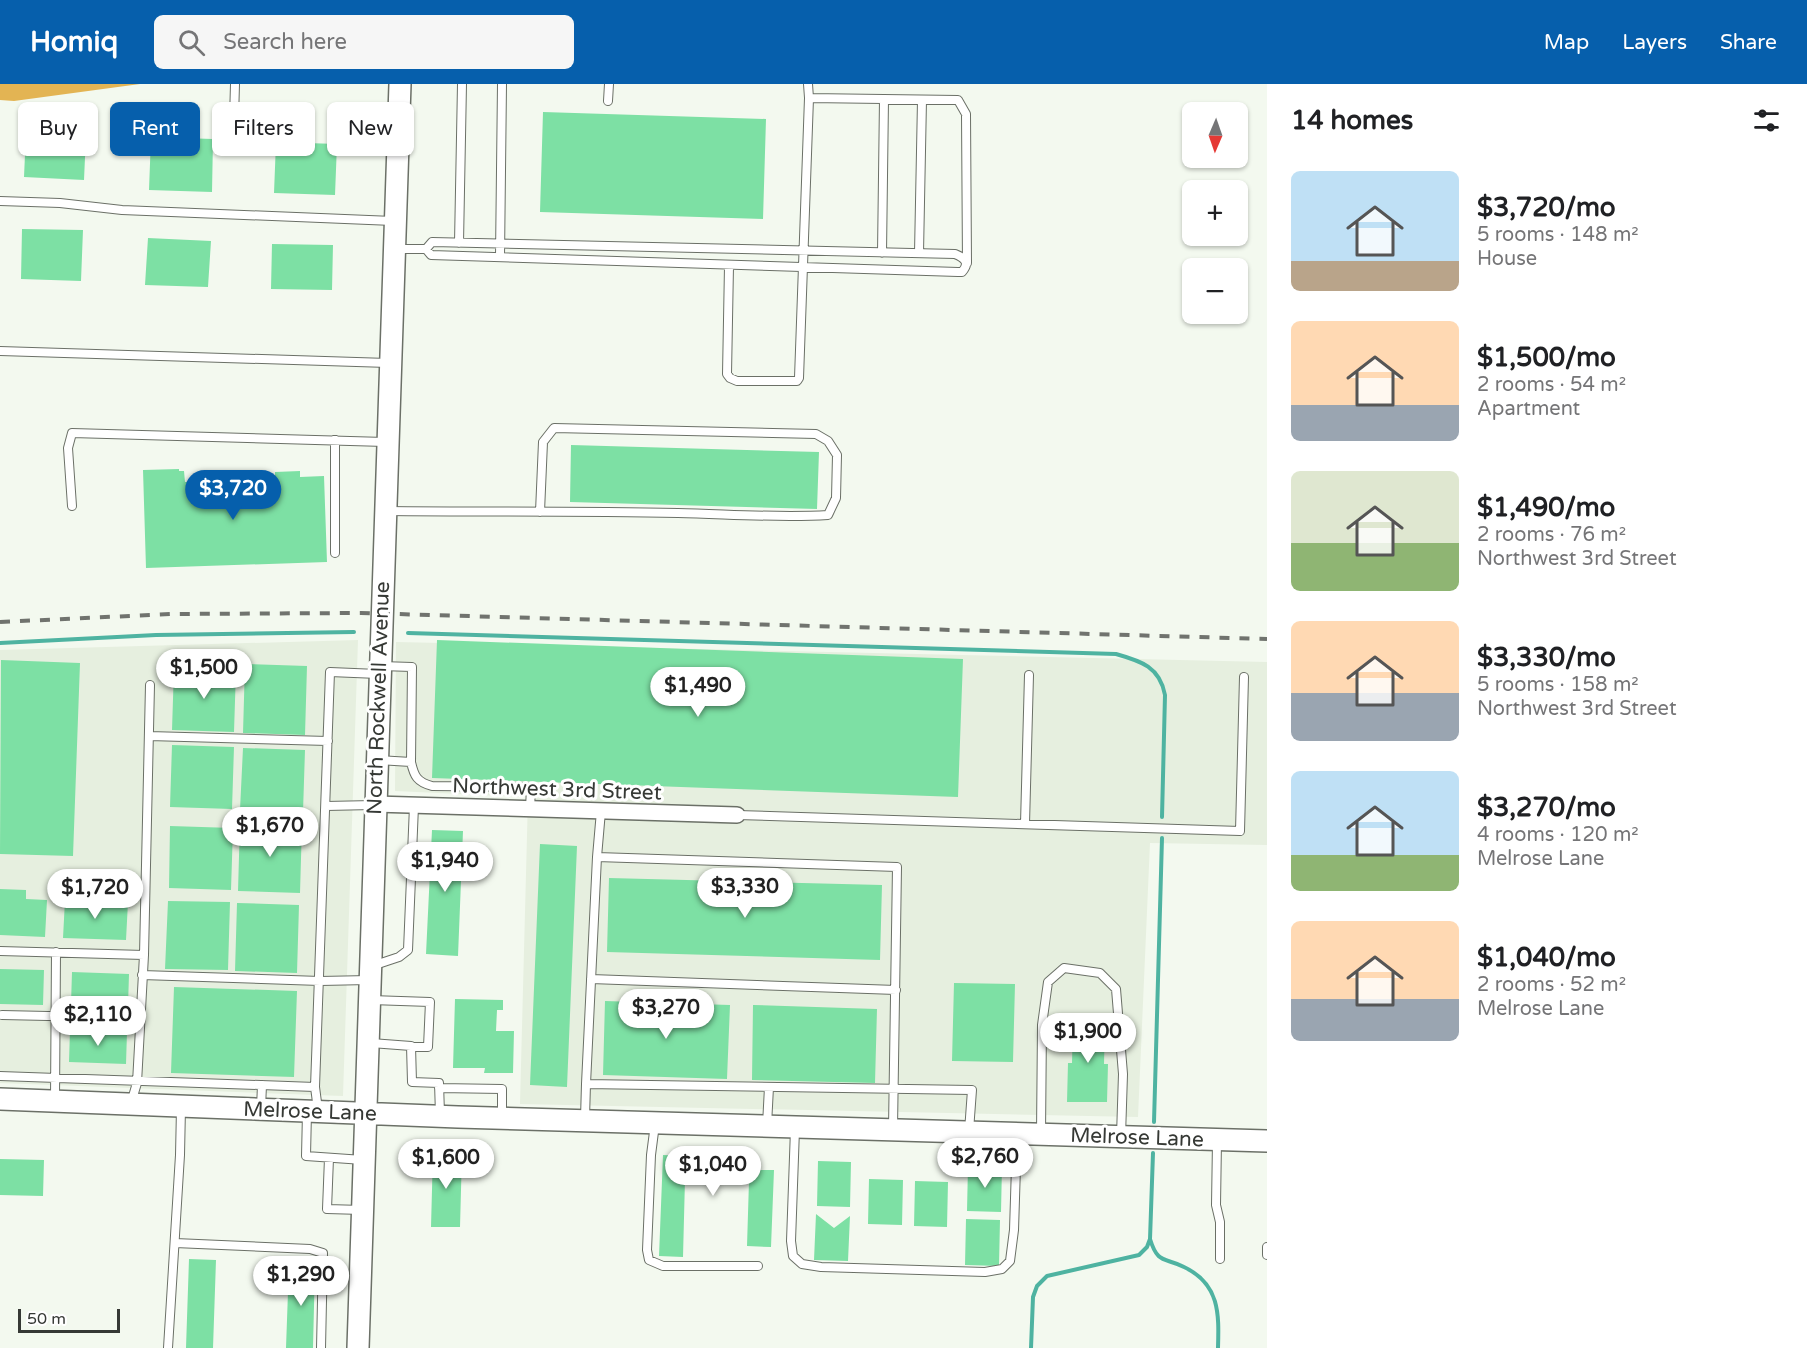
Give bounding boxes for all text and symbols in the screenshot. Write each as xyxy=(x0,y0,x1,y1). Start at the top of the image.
search box xyxy=(154,15,574,69)
text: Homiq xyxy=(30,25,118,59)
icon: search xyxy=(175,26,208,59)
text: Search here xyxy=(223,29,347,55)
text: Map xyxy=(1544,30,1589,55)
text: Layers xyxy=(1622,30,1687,55)
text: Share xyxy=(1720,30,1777,55)
chip: Buy xyxy=(18,102,98,156)
chip: Rent xyxy=(110,102,200,156)
chip: Filters xyxy=(212,102,315,156)
chip: New xyxy=(327,102,414,156)
north arrow xyxy=(1182,102,1248,168)
map controls xyxy=(1182,102,1248,324)
icon: filters xyxy=(1750,104,1783,137)
text: 14 homes xyxy=(1291,105,1413,136)
button: + xyxy=(1182,180,1248,246)
text: $3,720/mo xyxy=(1477,192,1616,223)
icon: home xyxy=(1339,195,1411,267)
text: 5 rooms · 148 m² xyxy=(1477,223,1639,247)
text: House xyxy=(1477,247,1537,271)
button: − xyxy=(1182,258,1248,324)
text: $1,500/mo xyxy=(1477,342,1616,373)
icon: home xyxy=(1339,345,1411,417)
text: 2 rooms · 54 m² xyxy=(1477,373,1626,397)
text: Apartment xyxy=(1477,397,1580,421)
pin: $3,720 xyxy=(184,470,282,521)
text: $3,720 xyxy=(199,477,267,501)
text: $1,490/mo xyxy=(1477,492,1615,523)
icon: home xyxy=(1339,495,1411,567)
text: 2 rooms · 76 m² xyxy=(1477,523,1626,547)
text: Northwest 3rd Street xyxy=(1477,547,1677,571)
street label: North Rockwell Avenue xyxy=(362,581,395,815)
text: $3,330/mo xyxy=(1477,642,1616,673)
icon: home xyxy=(1339,645,1411,717)
pin: $1,500 xyxy=(155,649,253,700)
text: $1,500 xyxy=(170,656,238,680)
pin: $1,490 xyxy=(649,667,747,718)
text: 5 rooms · 158 m² xyxy=(1477,673,1639,697)
text: $1,490 xyxy=(664,674,732,698)
text: Northwest 3rd Street xyxy=(1477,697,1677,721)
street label: Northwest 3rd Street xyxy=(452,773,662,806)
text: $3,270/mo xyxy=(1477,792,1616,823)
icon: home xyxy=(1339,795,1411,867)
pin: $1,670 xyxy=(221,807,319,858)
text: $1,670 xyxy=(236,814,304,838)
text: 4 rooms · 120 m² xyxy=(1477,823,1639,847)
pin: $1,940 xyxy=(396,842,494,893)
text: Melrose Lane xyxy=(1477,847,1604,871)
text: $1,940 xyxy=(411,849,479,873)
pin: $3,330 xyxy=(696,868,794,919)
pin: $1,720 xyxy=(46,869,144,920)
text: $3,330 xyxy=(711,875,779,899)
text: $1,720 xyxy=(61,876,129,900)
text: $1,040/mo xyxy=(1477,942,1616,973)
icon: home xyxy=(1339,945,1411,1017)
text: 2 rooms · 52 m² xyxy=(1477,973,1626,997)
pin: $3,270 xyxy=(617,989,715,1040)
pin: $2,110 xyxy=(49,996,147,1047)
text: $3,270 xyxy=(632,996,700,1020)
text: Melrose Lane xyxy=(1477,997,1604,1021)
text: $2,110 xyxy=(64,1003,132,1027)
pin: $1,900 xyxy=(1039,1013,1137,1064)
text: $1,900 xyxy=(1054,1020,1122,1044)
street label: Melrose Lane xyxy=(243,1097,377,1126)
street label: Melrose Lane xyxy=(1070,1123,1204,1152)
pin: $2,760 xyxy=(936,1138,1034,1189)
pin: $1,600 xyxy=(397,1139,495,1190)
text: $2,760 xyxy=(951,1145,1019,1169)
text: $1,600 xyxy=(412,1146,480,1170)
pin: $1,040 xyxy=(664,1146,762,1197)
text: $1,040 xyxy=(679,1153,747,1177)
pin: $1,290 xyxy=(252,1256,350,1307)
text: $1,290 xyxy=(267,1263,335,1287)
scale bar xyxy=(18,1306,120,1334)
text: 50 m xyxy=(27,1309,66,1329)

